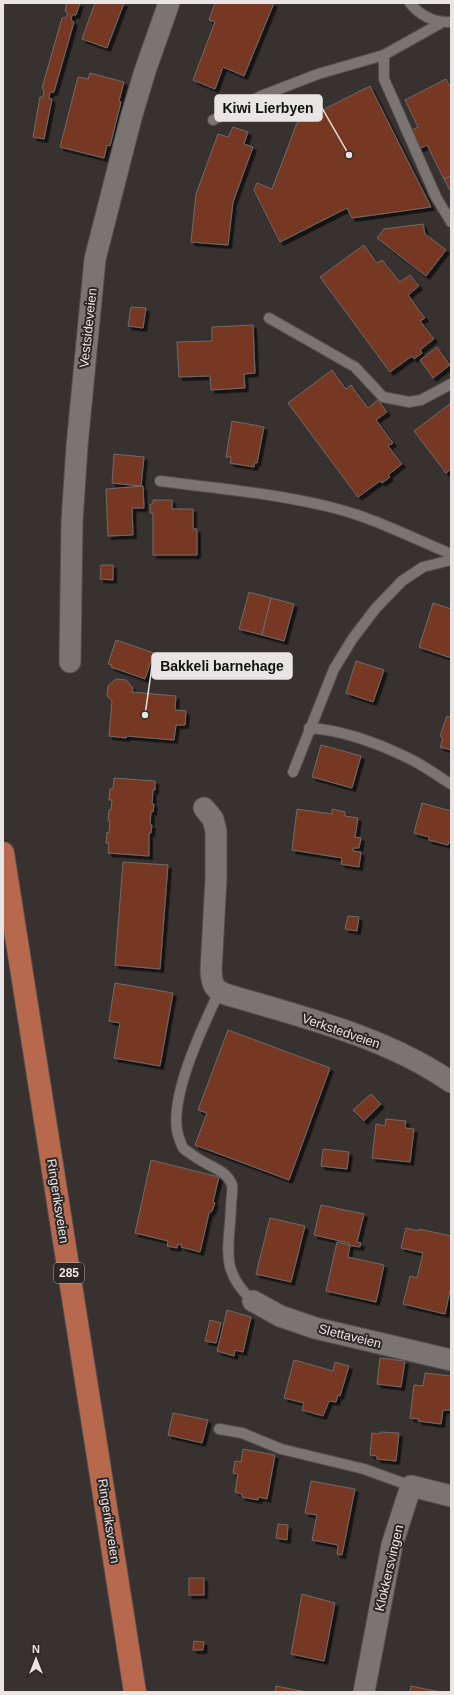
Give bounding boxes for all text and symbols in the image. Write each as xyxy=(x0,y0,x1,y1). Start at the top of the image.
callout: Kiwi Lierbyen xyxy=(215,95,322,121)
text: Kiwi Lierbyen xyxy=(222,100,314,116)
street label: Vestsideveien xyxy=(76,287,100,369)
callout: Bakkeli barnehage xyxy=(152,653,292,679)
text: Bakkeli barnehage xyxy=(160,658,284,674)
street label: Verkstedveien xyxy=(300,1011,382,1051)
street label: Ringeriksveien xyxy=(44,1158,72,1244)
road number: 285 xyxy=(54,1263,84,1283)
street label: Slettaveien xyxy=(317,1321,383,1351)
street label: Ringeriksveien xyxy=(95,1478,123,1564)
street label: Klokkersvingen xyxy=(372,1523,406,1613)
north arrow xyxy=(16,1639,56,1679)
text: N xyxy=(32,1643,40,1655)

